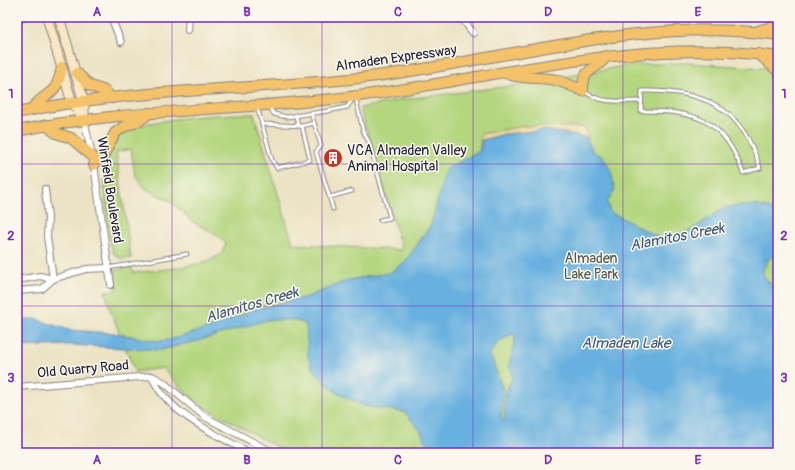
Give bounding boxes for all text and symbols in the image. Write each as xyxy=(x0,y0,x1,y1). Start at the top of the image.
text: A xyxy=(93,4,102,20)
text: B xyxy=(243,4,251,20)
text: C xyxy=(394,4,402,20)
text: D xyxy=(544,4,552,20)
text: E xyxy=(695,4,702,20)
street label: Almaden Expressway xyxy=(334,41,458,75)
text: 1 xyxy=(8,86,14,102)
text: 1 xyxy=(781,86,787,102)
street label: Winfield Boulevard xyxy=(93,136,127,245)
place label: VCA Almaden Valley Animal Hospital xyxy=(347,142,467,175)
building icon: VCA Almaden Valley Animal Hospital xyxy=(322,147,344,169)
water label: Alamitos Creek xyxy=(628,218,727,255)
text: 2 xyxy=(7,228,15,244)
text: 2 xyxy=(780,228,788,244)
park label: Almaden Lake Park xyxy=(564,250,619,283)
water label: Alamitos Creek xyxy=(203,282,302,327)
water label: Almaden Lake xyxy=(581,334,672,353)
street label: Old Quarry Road xyxy=(36,357,130,381)
text: 3 xyxy=(7,370,15,386)
text: 3 xyxy=(780,370,788,386)
text: A xyxy=(93,452,102,468)
text: B xyxy=(243,452,251,468)
text: C xyxy=(394,452,402,468)
text: D xyxy=(544,452,552,468)
text: E xyxy=(695,452,702,468)

